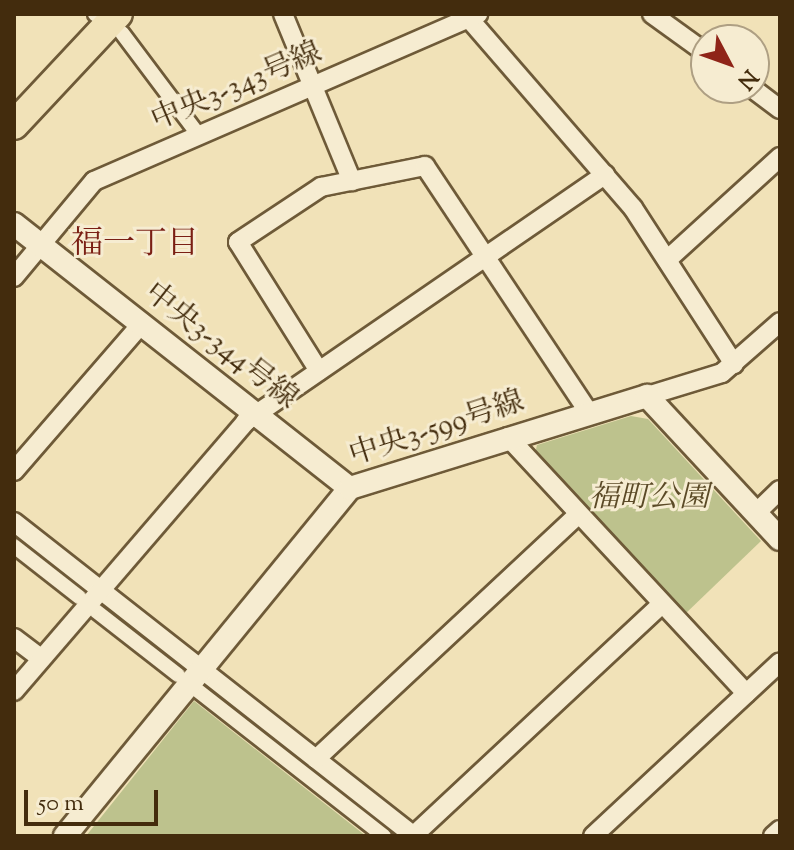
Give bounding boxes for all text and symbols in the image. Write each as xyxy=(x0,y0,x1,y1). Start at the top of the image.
north arrow xyxy=(690,24,770,104)
street label: 中央3-343号線 xyxy=(146,36,328,140)
text: N xyxy=(729,61,764,96)
district label: 福一丁目 xyxy=(71,226,199,264)
street label: 中央3-344号線 xyxy=(136,276,304,418)
street label: 中央3-599号線 xyxy=(345,385,529,475)
park label: 福町公園 xyxy=(589,481,709,517)
scale bar xyxy=(28,774,162,824)
text: 50 m xyxy=(38,787,84,821)

